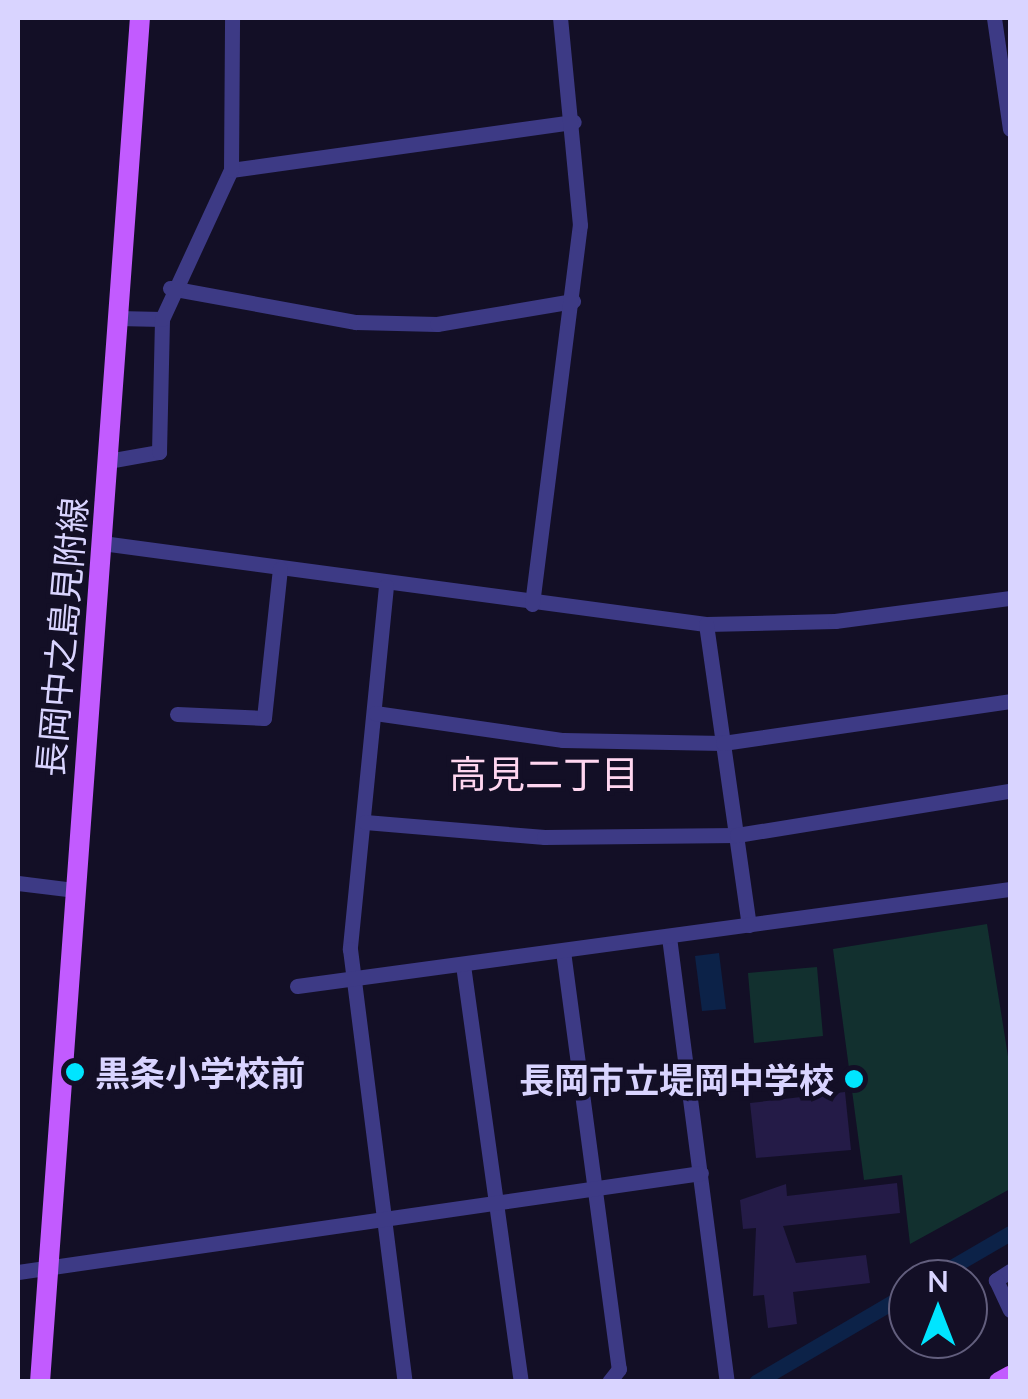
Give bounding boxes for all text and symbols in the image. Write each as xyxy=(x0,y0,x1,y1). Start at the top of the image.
street label: 長岡中之島見附線 xyxy=(28,496,94,778)
district label: 高見二丁目 xyxy=(449,751,639,797)
place label: 黒条小学校前 xyxy=(95,1051,305,1093)
place label: 長岡市立堤岡中学校 xyxy=(519,1058,834,1100)
marker: 黒条小学校前 xyxy=(64,1061,86,1083)
marker: 長岡市立堤岡中学校 xyxy=(843,1068,865,1090)
north arrow xyxy=(888,1259,988,1359)
text: N xyxy=(927,1264,949,1298)

